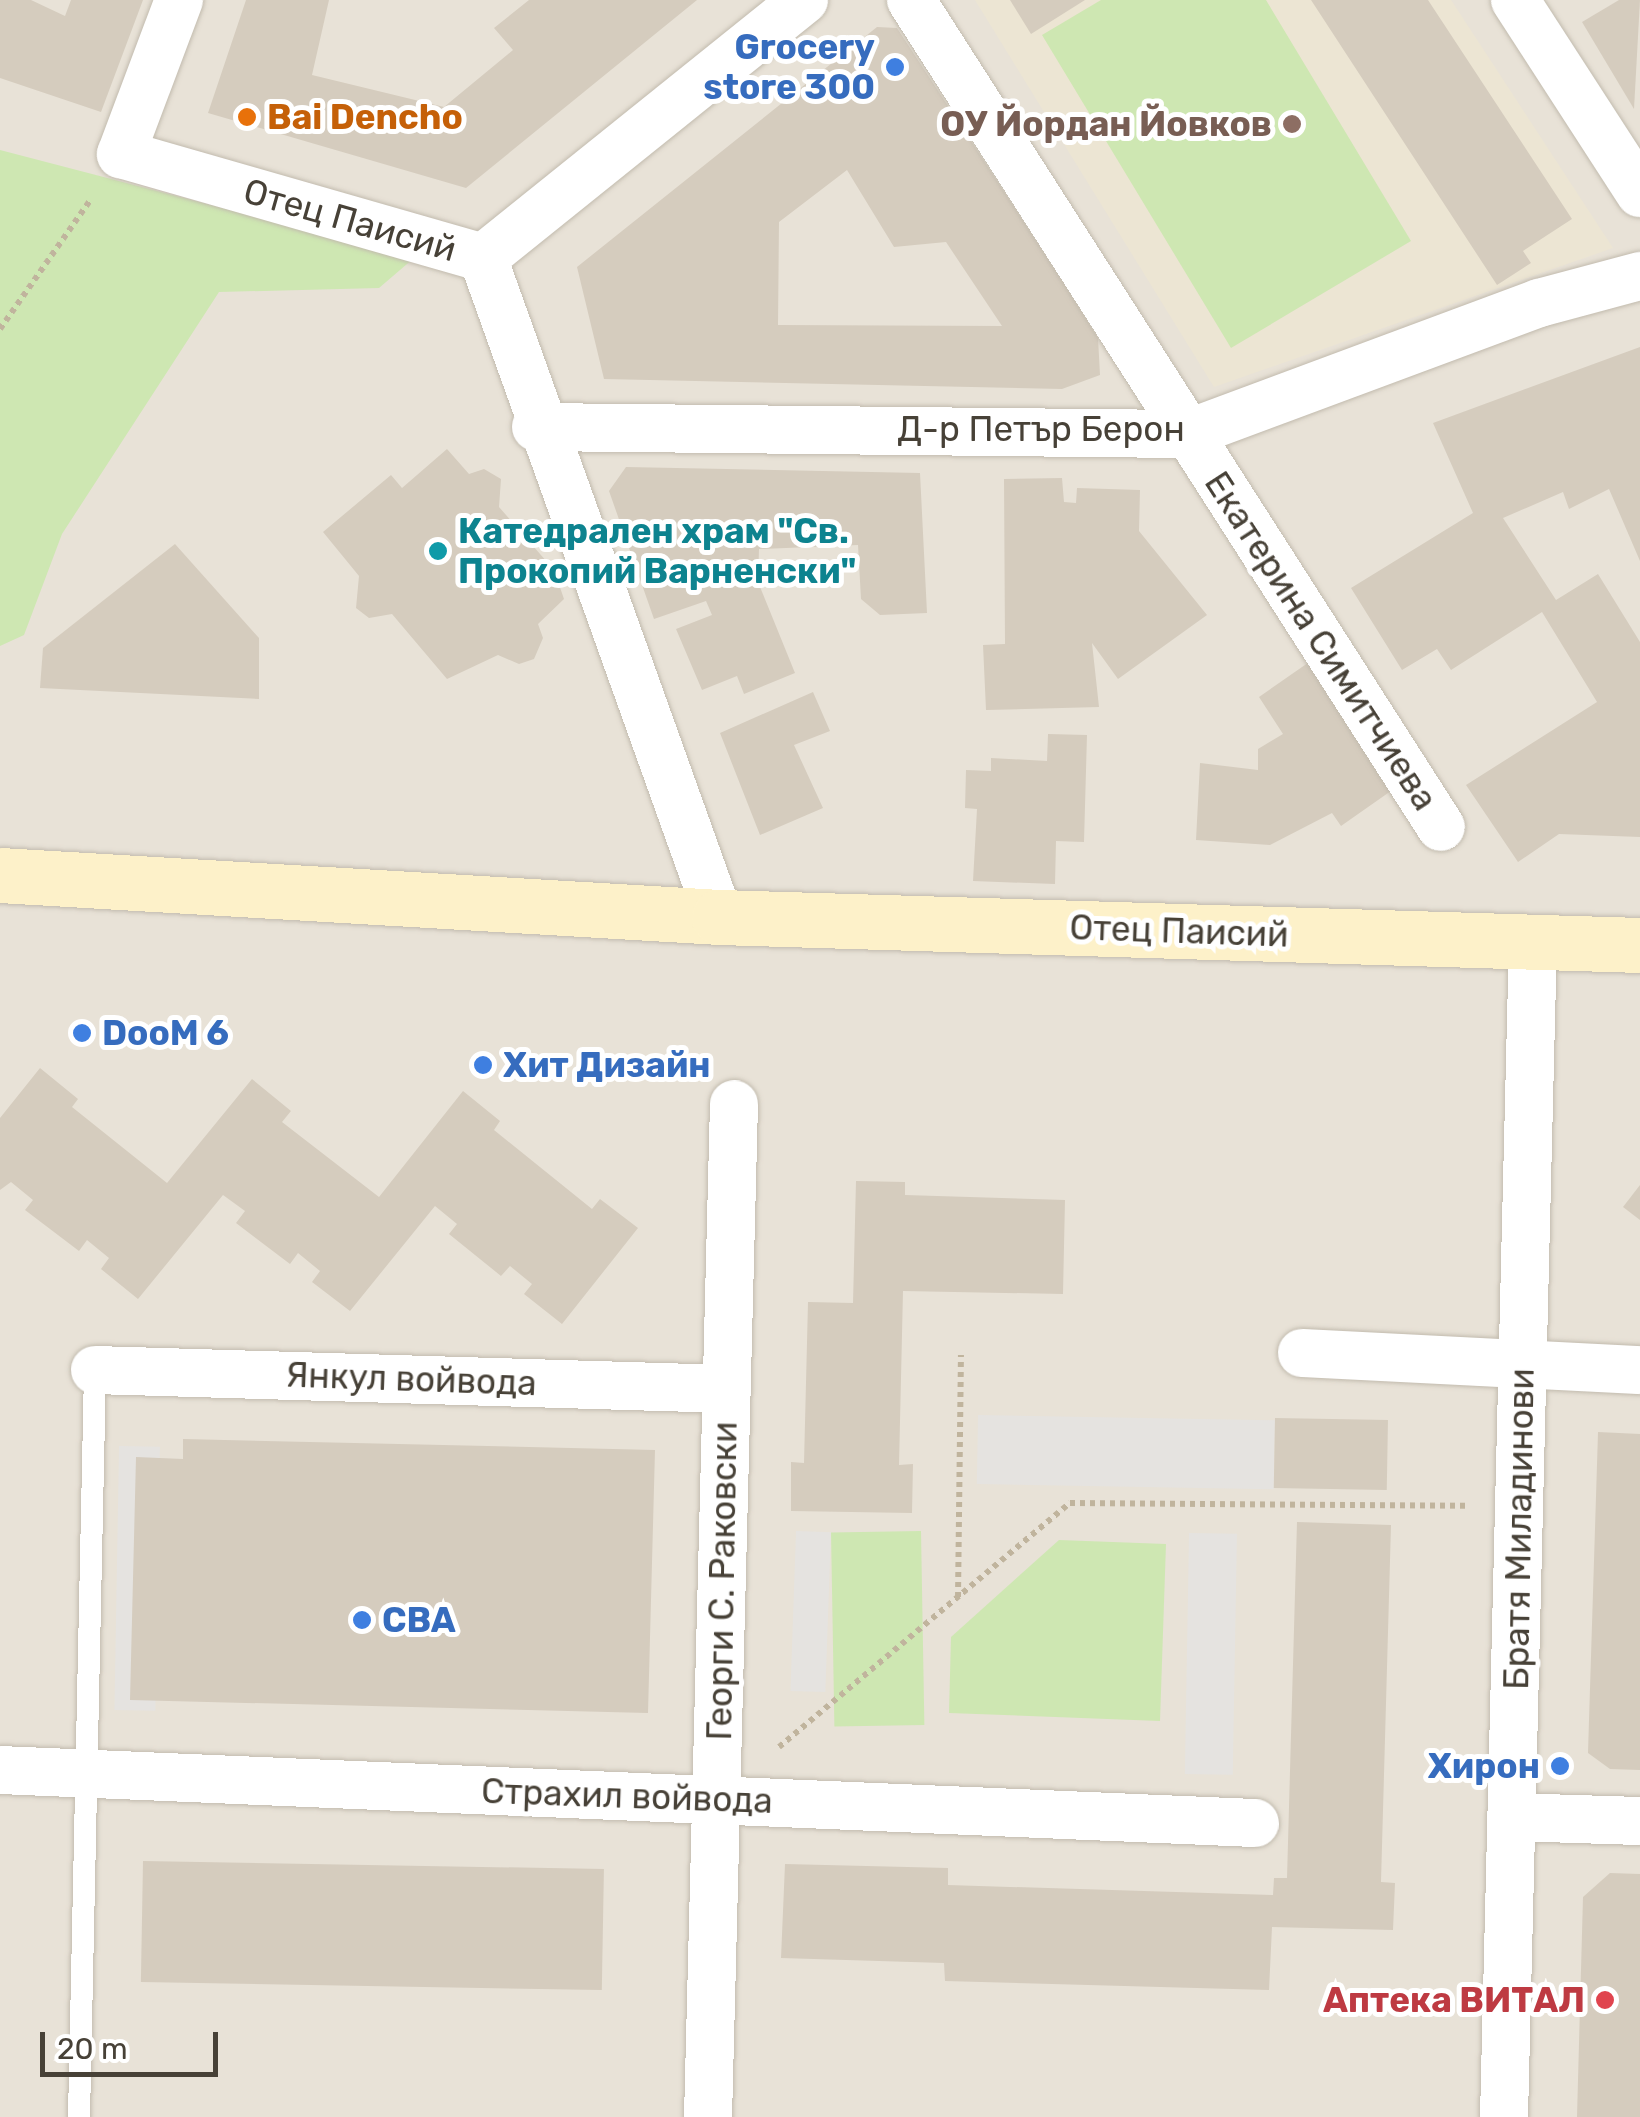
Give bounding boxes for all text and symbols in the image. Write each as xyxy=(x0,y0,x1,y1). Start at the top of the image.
place label: Grocery store 300 xyxy=(703,26,875,108)
marker: Grocery store 300 xyxy=(884,56,906,78)
place label: Bai Dencho xyxy=(267,96,463,138)
place label: ОУ Йордан Йовков xyxy=(940,103,1272,145)
marker: Bai Dencho xyxy=(236,106,258,128)
marker: ОУ Йордан Йовков xyxy=(1281,113,1303,135)
street label: Отец Паисий xyxy=(239,170,461,270)
street label: Д-р Петър Берон xyxy=(897,408,1185,450)
street label: Екатерина Симитчиева xyxy=(1196,464,1446,818)
place label: Катедрален храм "Св. Прокопий Варненски" xyxy=(458,510,856,592)
marker: Катедрален храм "Св. Прокопий Варненски" xyxy=(427,540,449,562)
street label: Отец Паисий xyxy=(1069,906,1289,956)
place label: DooM 6 xyxy=(102,1012,229,1054)
marker: DooM 6 xyxy=(71,1022,93,1044)
place label: Хит Дизайн xyxy=(503,1044,711,1086)
marker: Хит Дизайн xyxy=(472,1054,494,1076)
street label: Янкул войвода xyxy=(285,1354,537,1404)
street label: Братя Миладинови xyxy=(1495,1368,1543,1690)
street label: Георги С. Раковски xyxy=(698,1421,746,1741)
place label: CBA xyxy=(382,1599,456,1641)
marker: CBA xyxy=(351,1609,373,1631)
place label: Хирон xyxy=(1428,1745,1540,1787)
marker: Хирон xyxy=(1549,1755,1571,1777)
street label: Страхил войвода xyxy=(481,1770,773,1822)
place label: Аптека ВИТАЛ xyxy=(1323,1979,1585,2021)
marker: Аптека ВИТАЛ xyxy=(1594,1989,1616,2011)
scale bar xyxy=(45,2012,222,2074)
text: 20 m xyxy=(57,2031,128,2067)

